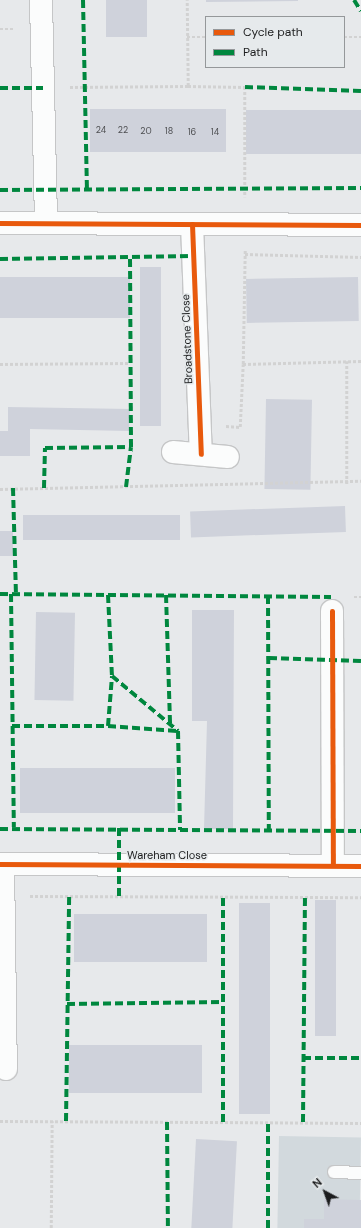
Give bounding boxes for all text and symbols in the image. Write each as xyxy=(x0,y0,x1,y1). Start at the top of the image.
legend xyxy=(205,16,345,68)
text: Cycle path xyxy=(243,24,303,40)
text: Path xyxy=(243,44,268,60)
house number: 24 xyxy=(96,125,106,135)
house number: 22 xyxy=(118,125,128,135)
house number: 20 xyxy=(140,126,152,136)
house number: 18 xyxy=(165,126,173,136)
house number: 16 xyxy=(188,127,196,137)
house number: 14 xyxy=(211,127,219,137)
street label: Broadstone Close xyxy=(179,294,195,384)
street label: Wareham Close xyxy=(127,848,207,862)
north arrow xyxy=(305,1172,345,1212)
text: N xyxy=(310,1175,325,1191)

